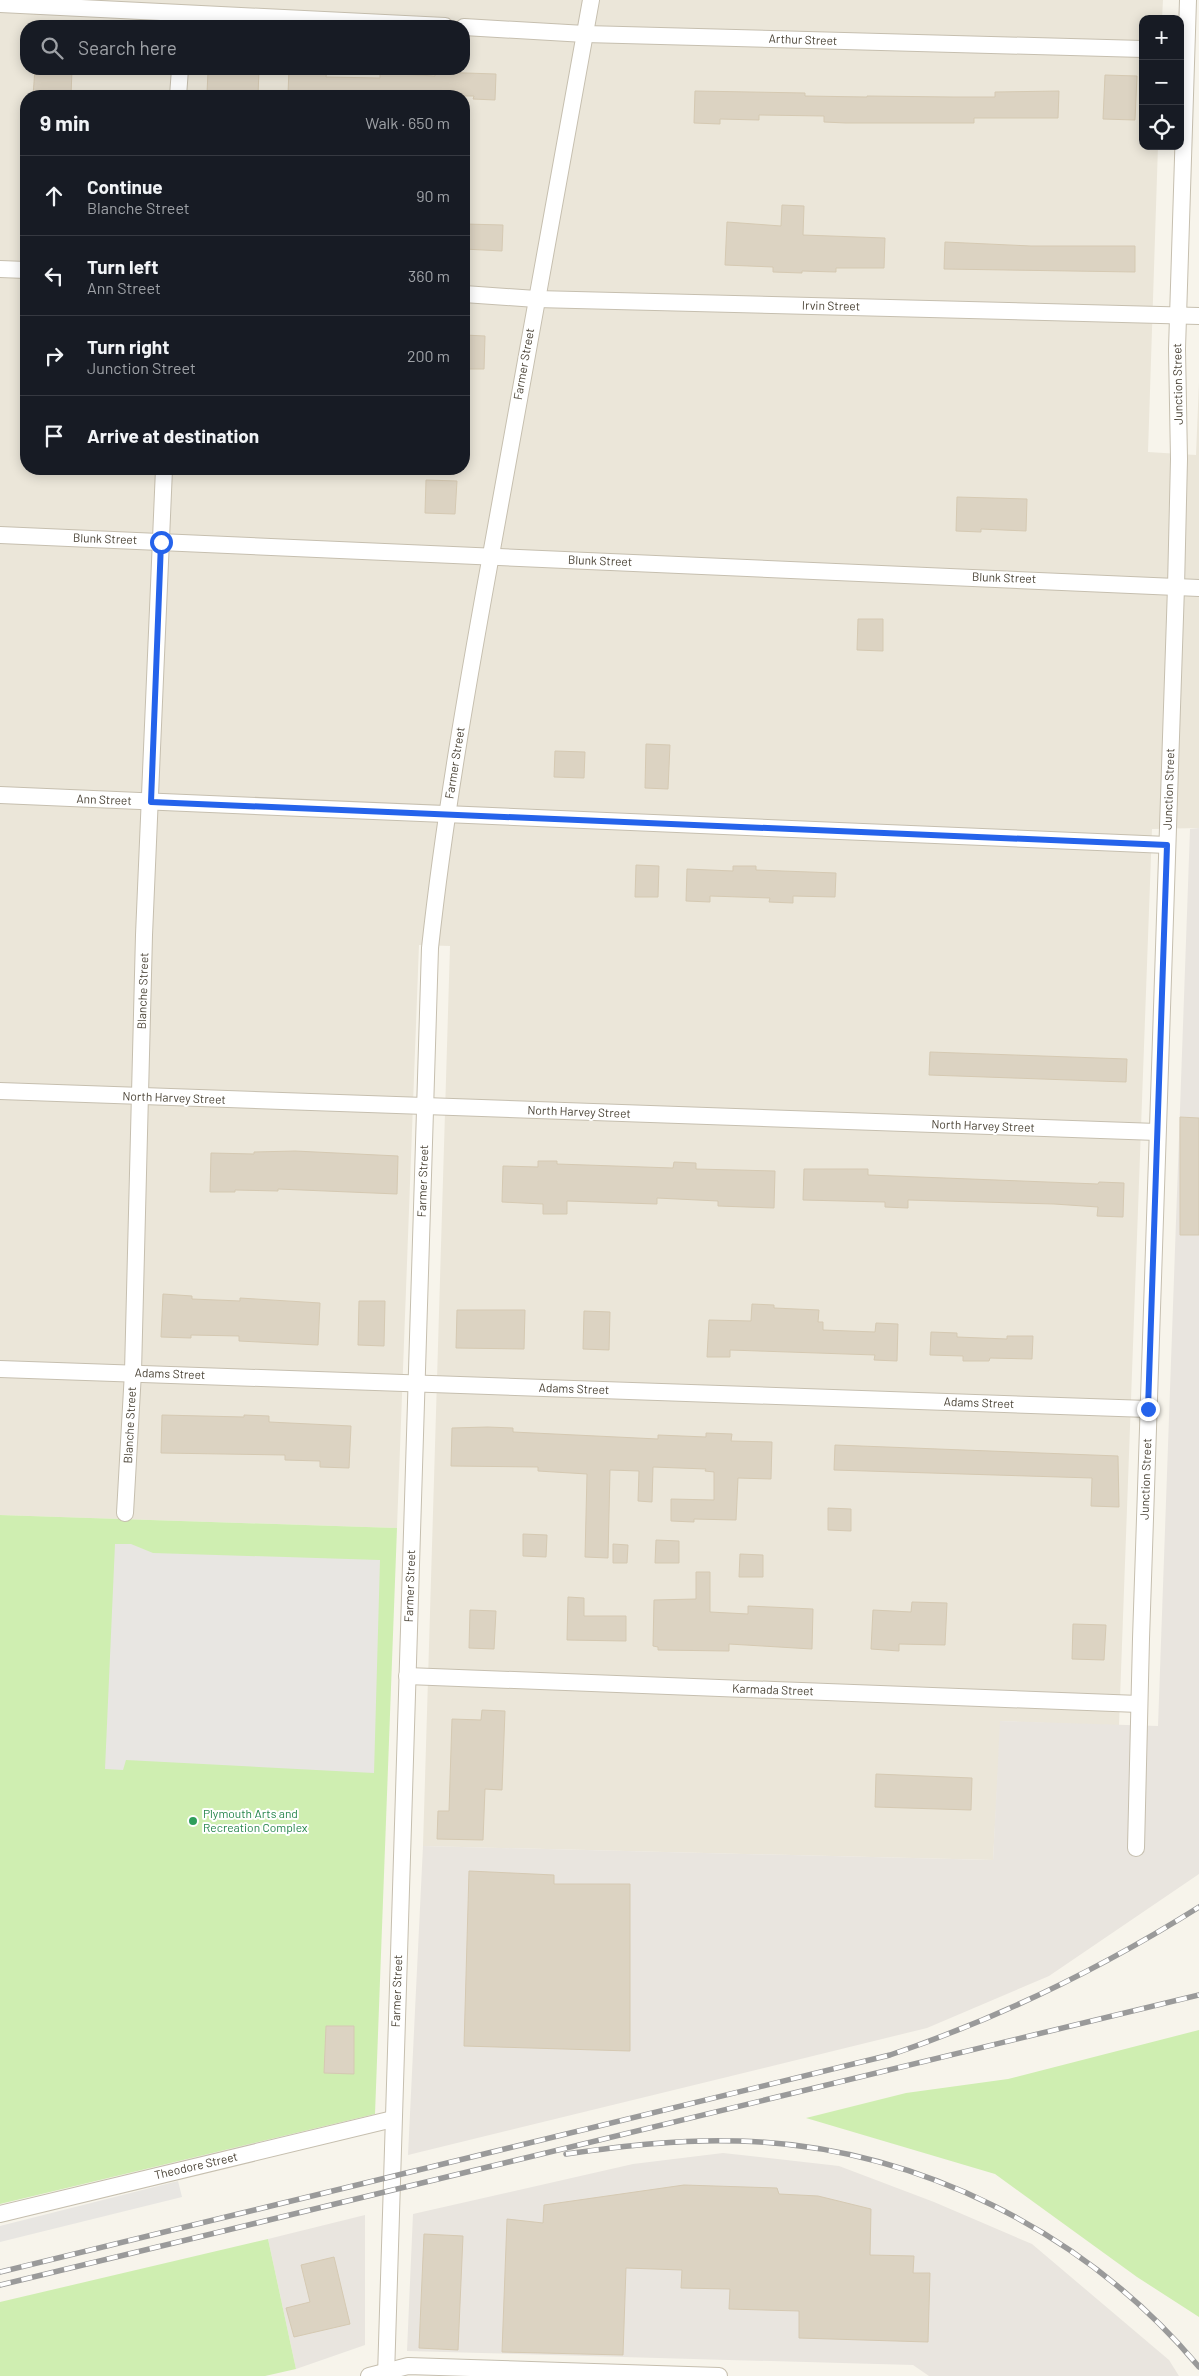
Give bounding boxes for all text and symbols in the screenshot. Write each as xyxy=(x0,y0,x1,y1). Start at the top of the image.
map controls xyxy=(1139,15,1184,150)
button: + xyxy=(1139,15,1184,60)
search box xyxy=(20,20,470,75)
street label: Arthur Street xyxy=(768,31,838,47)
icon: search xyxy=(38,34,66,62)
text: Search here xyxy=(78,36,177,59)
button: − xyxy=(1139,60,1184,105)
button: locate xyxy=(1139,105,1184,150)
text: 9 min xyxy=(40,110,90,135)
text: Walk · 650 m xyxy=(365,113,450,132)
text: Continue xyxy=(87,175,163,198)
icon: ahead xyxy=(40,182,68,210)
text: 90 m xyxy=(416,186,450,205)
text: Blanche Street xyxy=(87,198,190,217)
text: Turn left xyxy=(87,255,158,278)
icon: left xyxy=(40,262,68,290)
text: 360 m xyxy=(408,266,450,285)
text: Ann Street xyxy=(87,278,161,297)
street label: Irvin Street xyxy=(802,297,860,313)
street label: Farmer Street xyxy=(510,327,536,401)
text: Turn right xyxy=(87,335,169,358)
icon: right xyxy=(40,342,68,370)
street label: Junction Street xyxy=(1169,343,1185,425)
text: 200 m xyxy=(407,346,450,365)
text: Junction Street xyxy=(87,358,196,377)
icon: arrive xyxy=(40,422,68,450)
text: Arrive at destination xyxy=(87,424,259,447)
street label: Blunk Street xyxy=(73,530,137,546)
route start xyxy=(150,531,173,554)
street label: Blunk Street xyxy=(568,552,632,568)
street label: Blunk Street xyxy=(972,569,1036,585)
street label: Farmer Street xyxy=(441,726,467,800)
street label: Junction Street xyxy=(1160,748,1176,830)
street label: Ann Street xyxy=(76,791,132,807)
street label: Blanche Street xyxy=(134,952,150,1030)
street label: North Harvey Street xyxy=(122,1088,226,1106)
street label: North Harvey Street xyxy=(527,1102,631,1120)
street label: North Harvey Street xyxy=(931,1116,1035,1134)
street label: Farmer Street xyxy=(414,1144,430,1218)
street label: Adams Street xyxy=(134,1365,206,1381)
street label: Adams Street xyxy=(538,1380,610,1396)
street label: Blanche Street xyxy=(120,1386,138,1464)
street label: Adams Street xyxy=(943,1394,1015,1410)
route end xyxy=(1137,1398,1160,1421)
street label: Junction Street xyxy=(1137,1438,1153,1520)
street label: Farmer Street xyxy=(401,1549,417,1623)
street label: Karmada Street xyxy=(732,1681,814,1697)
place label: Plymouth Arts and Recreation Complex xyxy=(203,1806,308,1834)
marker: Plymouth Arts and Recreation Complex xyxy=(187,1815,199,1827)
street label: Farmer Street xyxy=(388,1954,404,2028)
street label: Theodore Street xyxy=(153,2149,239,2181)

